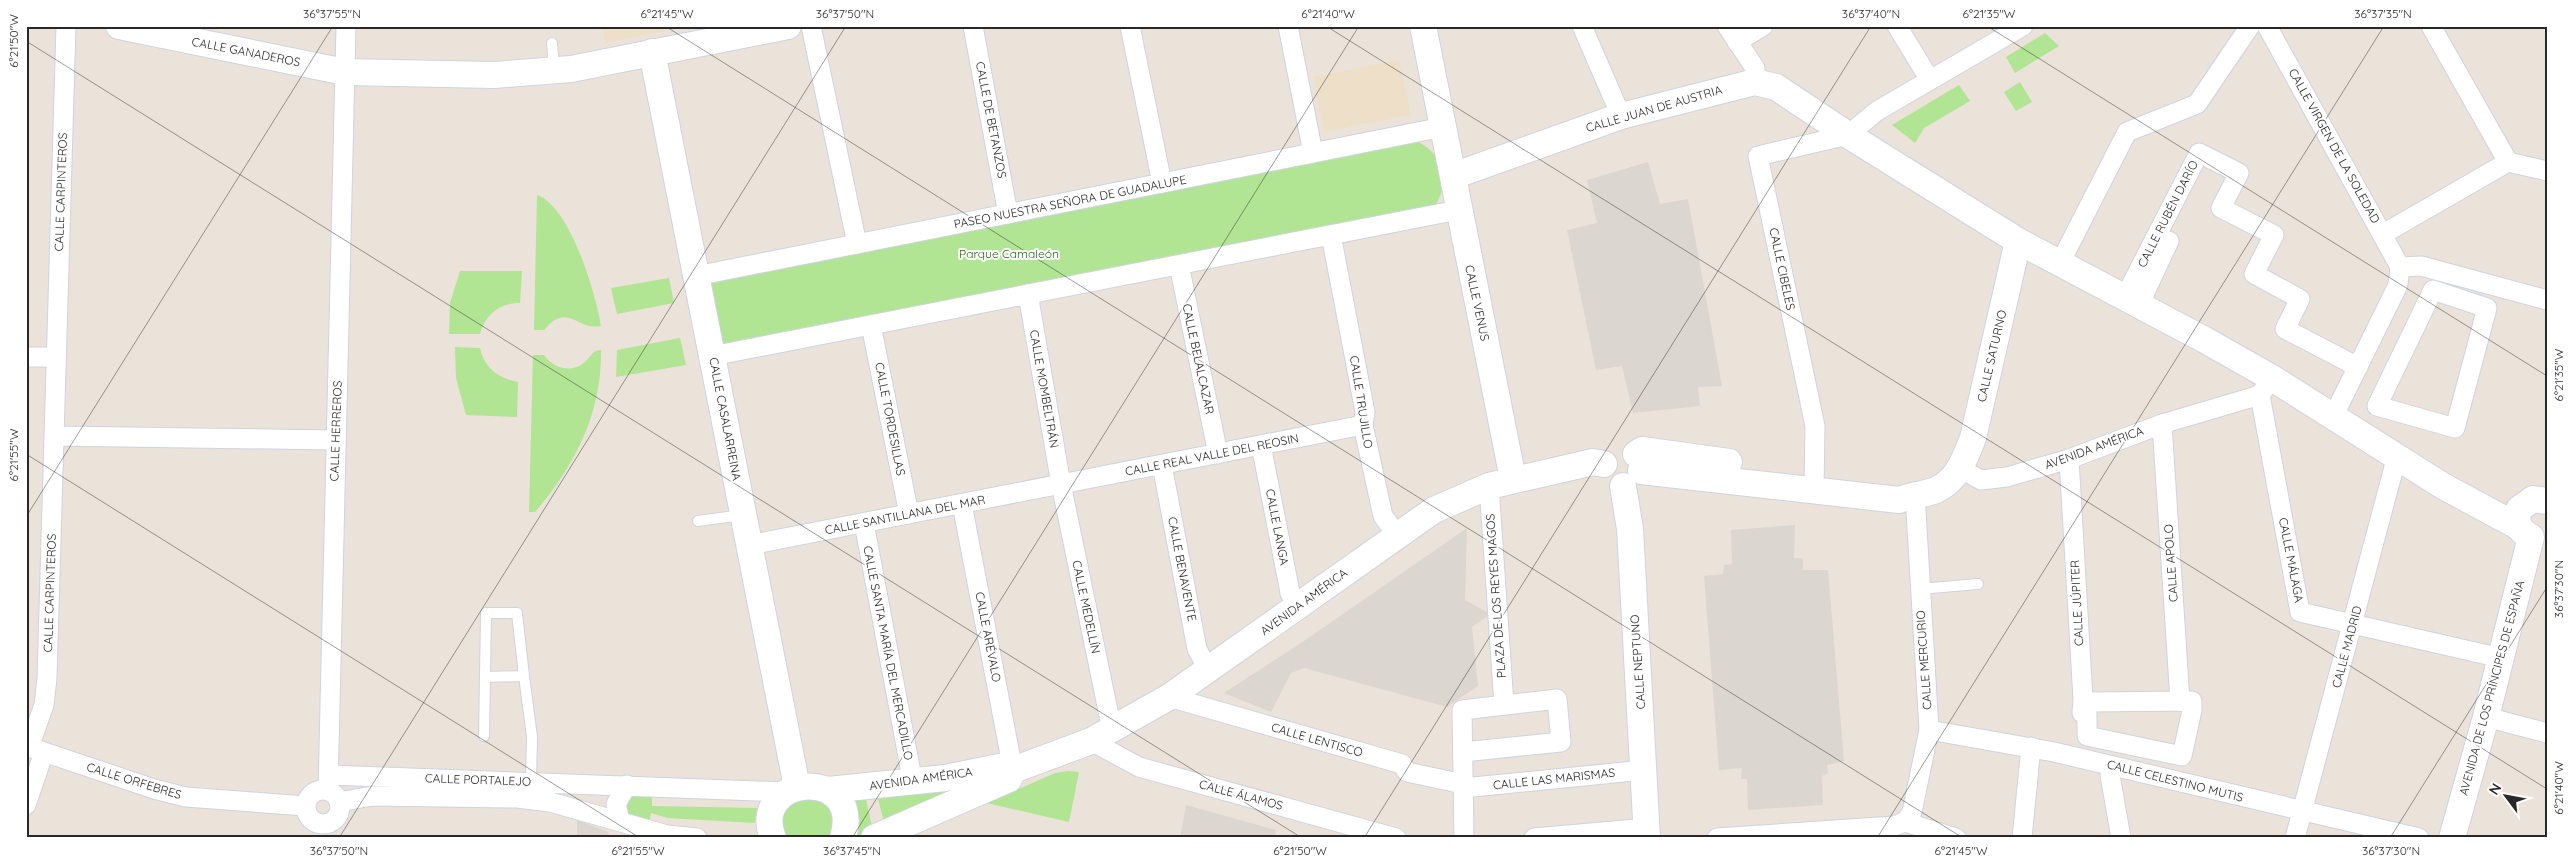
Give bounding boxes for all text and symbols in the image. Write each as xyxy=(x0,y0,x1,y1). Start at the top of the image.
text: 36°37'55"N xyxy=(303,6,361,21)
text: 6°21'45"W xyxy=(641,6,694,21)
text: 36°37'50"N xyxy=(816,6,874,21)
text: 6°21'40"W xyxy=(1301,6,1355,21)
text: 36°37'40"N xyxy=(1842,6,1900,21)
text: 6°21'35"W xyxy=(1963,6,2016,21)
text: 36°37'35"N xyxy=(2354,6,2412,21)
text: 6°21'50"W xyxy=(6,14,21,68)
street label: CALLE GANADEROS xyxy=(190,34,302,69)
street label: CALLE DE BETANZOS xyxy=(973,60,1010,180)
street label: CALLE VIRGEN DE LA SOLEDAD xyxy=(2286,66,2384,226)
street label: CALLE JUAN DE AUSTRIA xyxy=(1584,82,1724,135)
street label: CALLE CARPINTEROS xyxy=(51,132,70,252)
street label: CALLE RUBÉN DARÍO xyxy=(2134,158,2201,270)
street label: PASEO NUESTRA SEÑORA DE GUADALUPE xyxy=(952,172,1188,231)
street label: CALLE CIBELES xyxy=(1766,226,1799,312)
park label: Parque Camaleón xyxy=(959,246,1059,261)
street label: CALLE VENUS xyxy=(1462,264,1493,342)
street label: CALLE BELALCAZAR xyxy=(1179,302,1218,416)
street label: CALLE SATURNO xyxy=(1974,308,2009,403)
street label: CALLE MOMBELTRÁN xyxy=(1027,329,1062,449)
text: 6°21'35"W xyxy=(2551,348,2566,401)
street label: CALLE TRUJILLO xyxy=(1347,354,1376,449)
street label: CALLE CASALARREINA xyxy=(706,356,745,482)
street label: CALLE TORDESILLAS xyxy=(872,361,909,477)
street label: CALLE HERREROS xyxy=(326,380,345,482)
street label: AVENIDA AMÉRICA xyxy=(2042,423,2145,472)
text: 6°21'55"W xyxy=(6,428,21,482)
street label: CALLE REAL VALLE DEL REOSIN xyxy=(1124,430,1300,479)
street label: CALLE LANGA xyxy=(1263,487,1292,567)
street label: CALLE SANTILLANA DEL MAR xyxy=(823,492,986,537)
street label: PLAZA DE LOS REYES MAGOS xyxy=(1482,513,1509,679)
street label: CALLE BENAVENTE xyxy=(1165,515,1200,623)
street label: CALLE MÁLAGA xyxy=(2276,516,2307,604)
street label: CALLE APOLO xyxy=(2160,524,2181,602)
street label: CALLE CARPINTEROS xyxy=(40,533,59,653)
street label: CALLE SANTA MARÍA DEL MERCADILLO xyxy=(860,544,917,761)
street label: CALLE MEDELLÍN xyxy=(1069,559,1104,655)
street label: CALLE JÚPITER xyxy=(2067,560,2086,646)
text: 36°37'30"N xyxy=(2551,560,2566,618)
street label: AVENIDA AMÉRICA xyxy=(1257,565,1350,638)
street label: AVENIDA DE LOS PRÍNCIPES DE ESPAÑA xyxy=(2456,579,2528,797)
street label: CALLE ARÉVALO xyxy=(972,590,1005,683)
street label: CALLE MADRID xyxy=(2328,604,2365,690)
street label: CALLE MERCURIO xyxy=(1913,610,1934,710)
street label: CALLE NEPTUNO xyxy=(1627,614,1648,710)
street label: CALLE LENTISCO xyxy=(1270,719,1365,760)
street label: CALLE CELESTINO MUTIS xyxy=(2105,756,2245,805)
street label: CALLE ORFEBRES xyxy=(85,759,184,802)
text: 6°21'40"W xyxy=(2551,761,2566,815)
street label: AVENIDA AMÉRICA xyxy=(868,764,974,793)
street label: CALLE LAS MARISMAS xyxy=(1492,765,1616,792)
street label: CALLE PORTALEJO xyxy=(425,770,531,789)
north arrow xyxy=(2480,772,2530,822)
street label: CALLE ÁLAMOS xyxy=(1198,776,1285,813)
text: 36°37'50"N xyxy=(310,843,368,858)
text: 6°21'55"W xyxy=(611,843,665,858)
text: 36°37'45"N xyxy=(823,843,881,858)
text: 6°21'50"W xyxy=(1273,843,1327,858)
text: 6°21'45"W xyxy=(1935,843,1988,858)
text: 36°37'30"N xyxy=(2362,843,2420,858)

